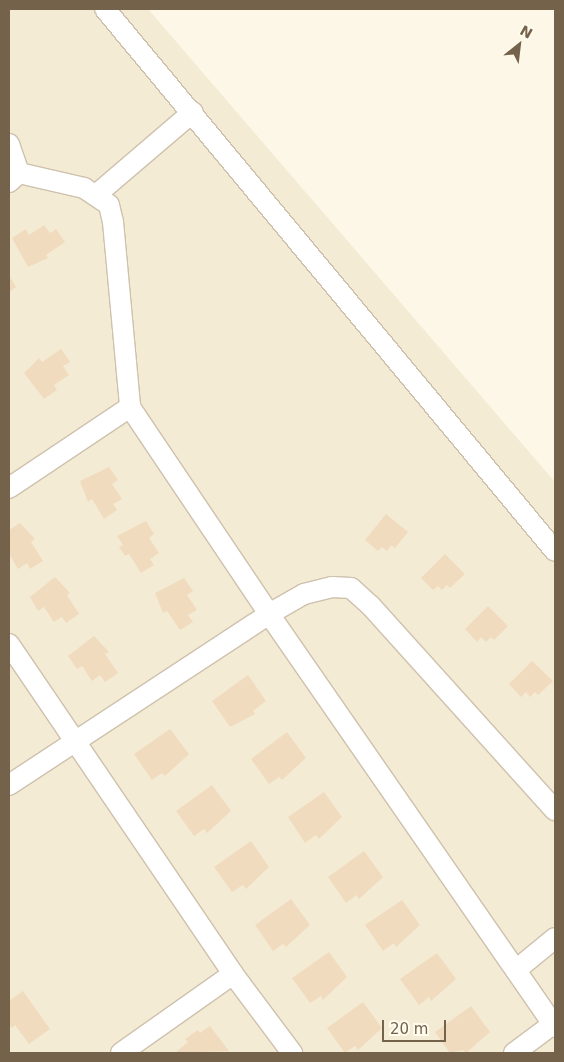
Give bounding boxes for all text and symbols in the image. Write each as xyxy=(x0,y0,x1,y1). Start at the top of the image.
north arrow xyxy=(494,20,544,70)
text: N xyxy=(517,22,535,42)
scale bar xyxy=(384,1010,448,1042)
text: 20 m xyxy=(390,1020,428,1038)

